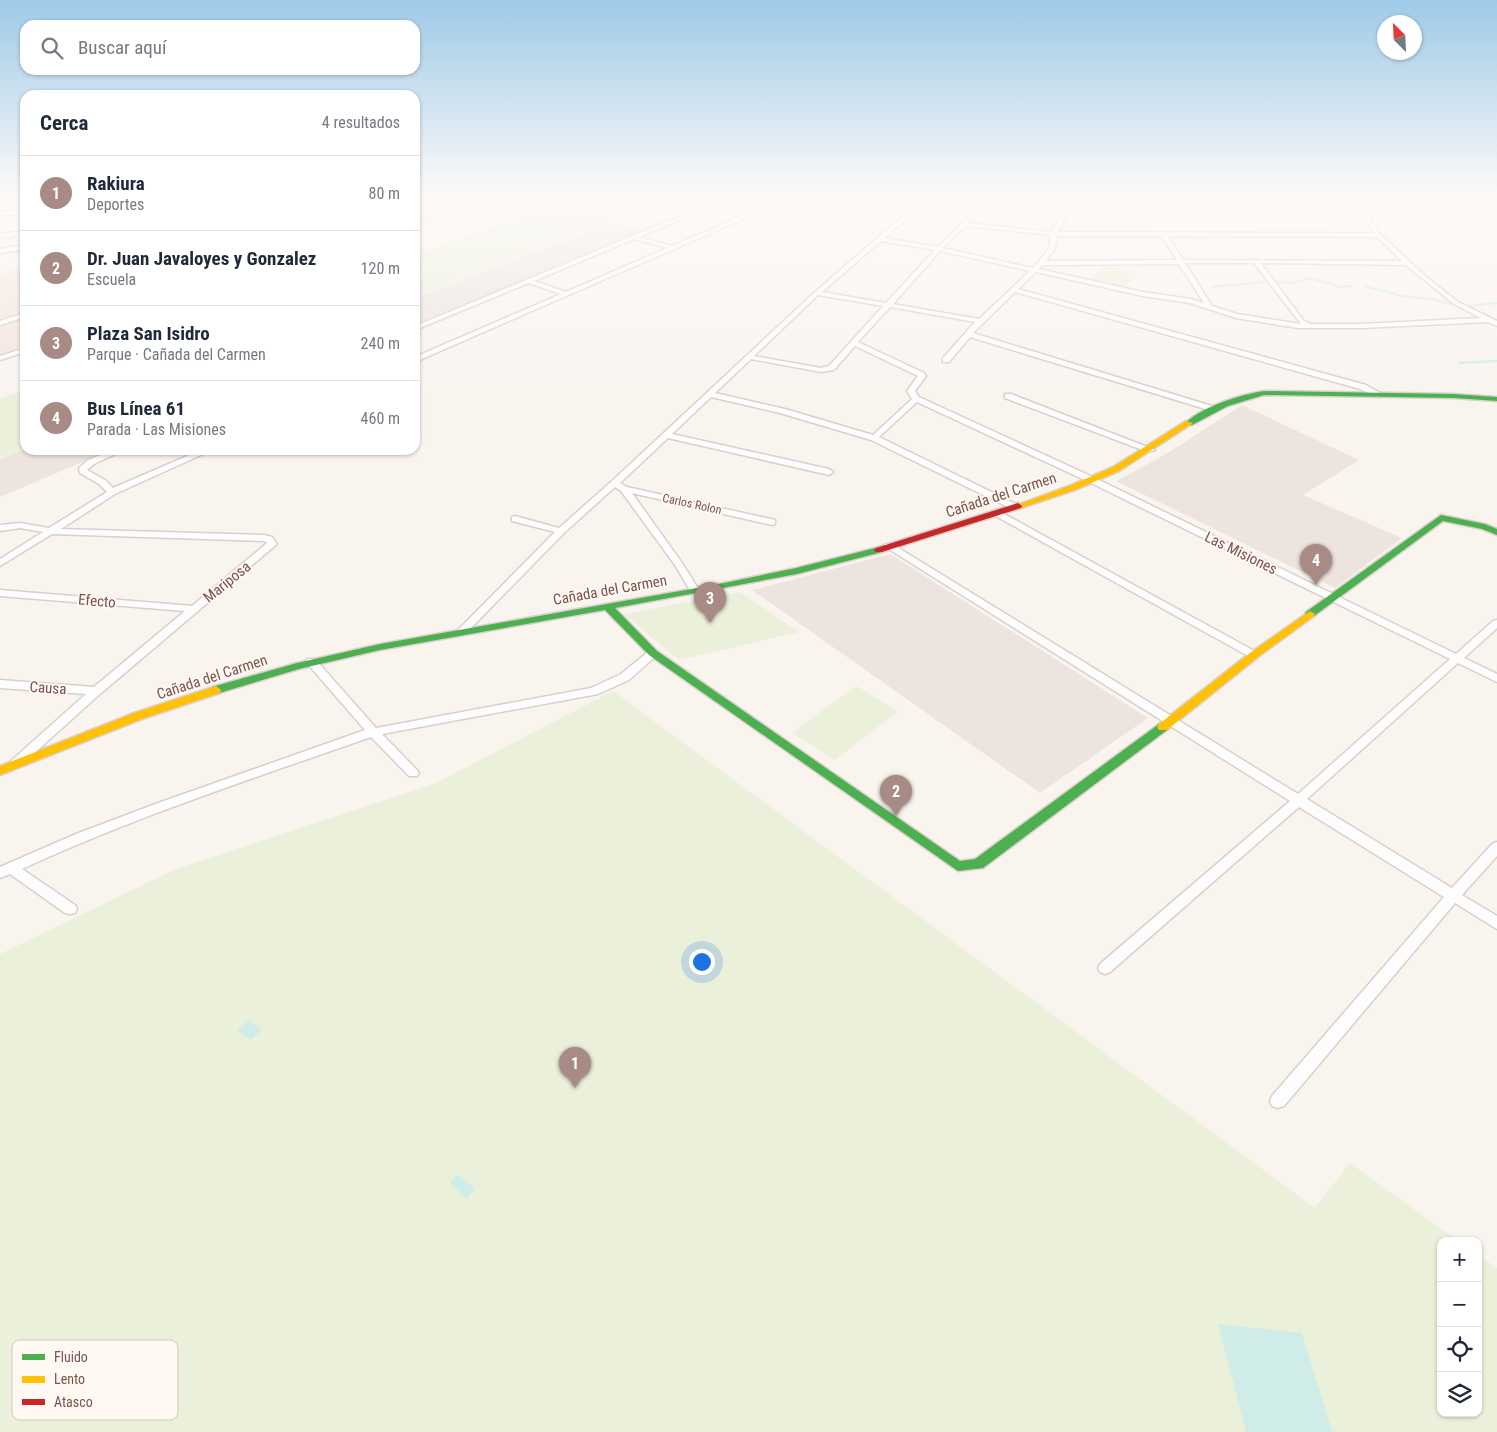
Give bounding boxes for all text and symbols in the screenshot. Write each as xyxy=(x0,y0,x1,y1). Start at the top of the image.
north arrow xyxy=(1377,15,1422,60)
search box xyxy=(20,20,420,75)
icon: search xyxy=(38,34,66,62)
text: Buscar aquí xyxy=(78,36,167,59)
text: Cerca xyxy=(40,111,88,135)
text: 4 resultados xyxy=(322,113,400,132)
text: Rakiura xyxy=(87,172,145,195)
text: 1 xyxy=(52,184,60,203)
text: 80 m xyxy=(368,184,400,203)
text: Deportes xyxy=(87,195,144,214)
text: Dr. Juan Javaloyes y Gonzalez xyxy=(87,247,316,270)
text: 2 xyxy=(52,259,60,278)
text: 120 m xyxy=(361,259,400,278)
text: Escuela xyxy=(87,270,136,289)
text: Plaza San Isidro xyxy=(87,322,210,345)
text: 3 xyxy=(52,334,60,353)
text: 240 m xyxy=(361,334,400,353)
text: Parque · Cañada del Carmen xyxy=(87,345,266,364)
text: Bus Línea 61 xyxy=(87,397,185,420)
text: 4 xyxy=(52,409,60,428)
text: 460 m xyxy=(361,409,400,428)
text: Parada · Las Misiones xyxy=(87,420,226,439)
street label: Cañada del Carmen xyxy=(943,469,1059,521)
street label: Carlos Rolon xyxy=(661,491,723,517)
street label: Las Misiones xyxy=(1202,528,1280,578)
pin: 4 xyxy=(1300,544,1332,585)
street label: Mariposa xyxy=(200,558,254,606)
street label: Cañada del Carmen xyxy=(552,571,668,609)
pin: 3 xyxy=(694,582,726,623)
street label: Efecto xyxy=(77,590,117,612)
street label: Cañada del Carmen xyxy=(154,651,270,703)
street label: Causa xyxy=(29,678,67,698)
pin: 2 xyxy=(880,775,912,816)
your location xyxy=(689,949,715,975)
pin: 1 xyxy=(559,1047,591,1088)
map controls xyxy=(1437,1237,1482,1417)
button: + xyxy=(1437,1237,1482,1282)
button: − xyxy=(1437,1282,1482,1327)
button: locate xyxy=(1437,1327,1482,1372)
legend xyxy=(12,1340,178,1420)
text: Fluido xyxy=(54,1349,88,1365)
text: Lento xyxy=(54,1371,85,1387)
button: layers xyxy=(1437,1372,1482,1417)
text: Atasco xyxy=(54,1394,93,1410)

